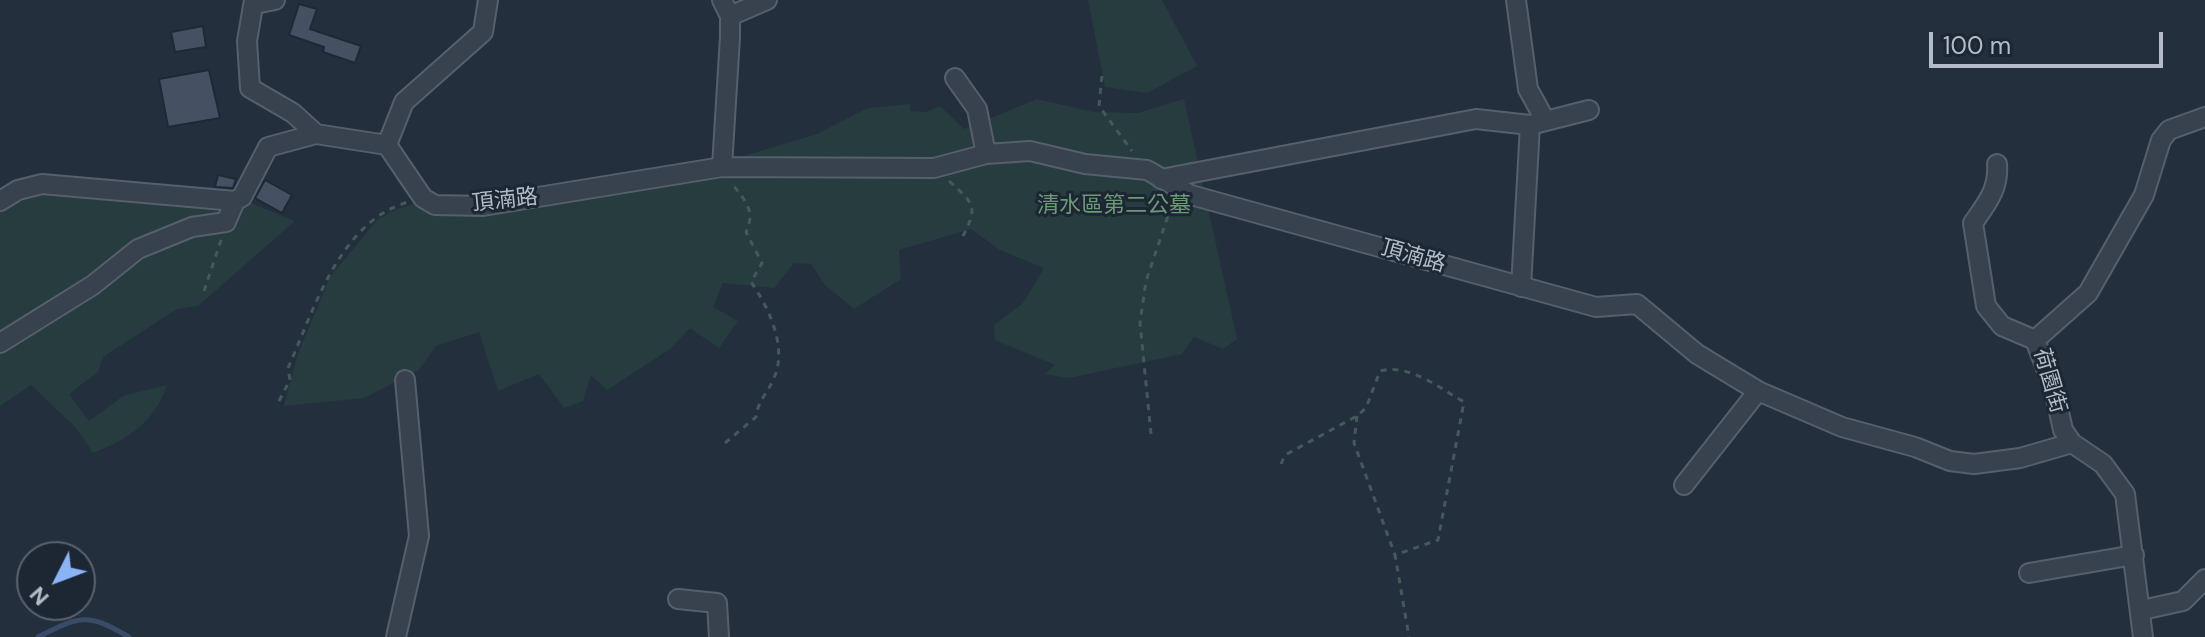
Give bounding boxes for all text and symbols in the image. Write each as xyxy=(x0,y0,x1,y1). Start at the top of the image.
scale bar xyxy=(1933,16,2167,66)
text: 100 m xyxy=(1943,30,2011,61)
street label: 頂湳路 xyxy=(471,184,539,218)
park label: 清水區第二公墓 xyxy=(1037,193,1191,219)
street label: 頂湳路 xyxy=(1378,235,1448,279)
street label: 荷園街 xyxy=(2027,346,2071,416)
north arrow xyxy=(16,541,96,621)
text: N xyxy=(23,580,55,612)

